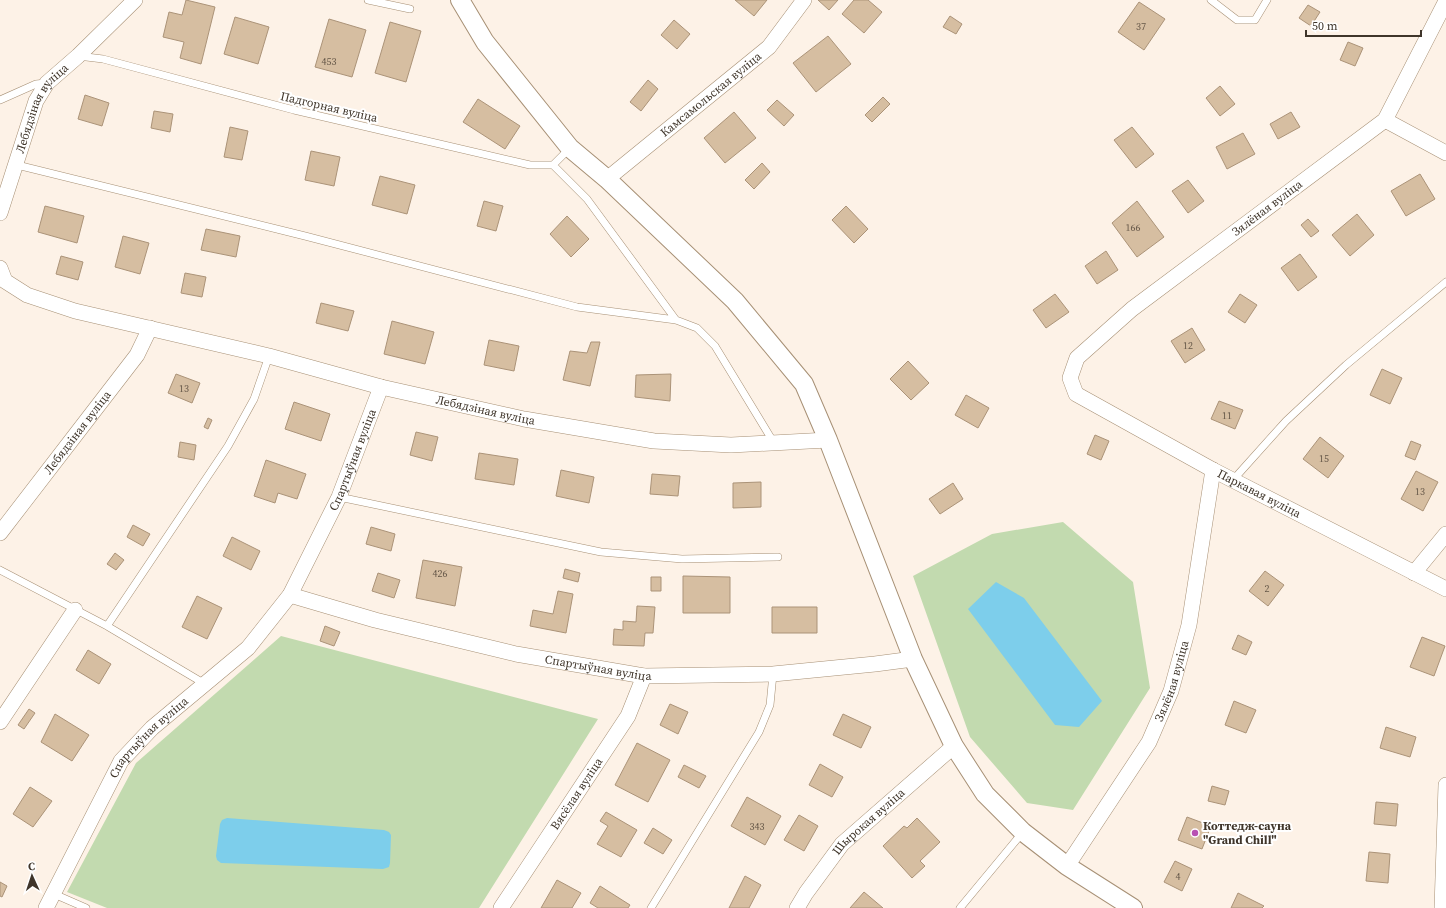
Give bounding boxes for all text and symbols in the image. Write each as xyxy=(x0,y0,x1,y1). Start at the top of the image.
scale bar xyxy=(1306,12,1421,38)
text: 50 m xyxy=(1312,18,1338,34)
house number: 37 xyxy=(1136,20,1146,33)
street label: Камсамольская вуліца xyxy=(657,48,766,140)
house number: 453 xyxy=(322,55,337,68)
street label: Лебядзіная вуліца xyxy=(12,59,72,155)
street label: Падгорная вуліца xyxy=(279,88,380,126)
street label: Зялёная вуліца xyxy=(1228,176,1306,240)
house number: 166 xyxy=(1126,221,1141,234)
house number: 12 xyxy=(1183,339,1193,352)
house number: 13 xyxy=(179,382,189,395)
street label: Лебядзіная вуліца xyxy=(40,387,115,477)
street label: Лебядзіная вуліца xyxy=(434,392,537,429)
street label: Спартыўная вуліца xyxy=(325,406,380,514)
house number: 11 xyxy=(1222,409,1232,422)
house number: 15 xyxy=(1319,452,1329,465)
street label: Паркавая вуліца xyxy=(1215,466,1305,522)
house number: 13 xyxy=(1415,485,1425,498)
house number: 426 xyxy=(433,567,448,580)
house number: 2 xyxy=(1265,582,1270,595)
street label: Зялёная вуліца xyxy=(1151,638,1193,724)
street label: Спартыўная вуліца xyxy=(544,651,652,684)
street label: Спартыўная вуліца xyxy=(106,693,192,781)
street label: Вясёлая вуліца xyxy=(547,754,607,833)
street label: Шырокая вуліца xyxy=(829,784,909,858)
place label: Коттедж-сауна "Grand Chill" xyxy=(1203,818,1292,848)
house number: 343 xyxy=(750,820,765,833)
marker: Коттедж-сауна "Grand Chill" xyxy=(1190,828,1200,838)
north arrow xyxy=(12,856,52,896)
text: С xyxy=(28,859,35,874)
house number: 4 xyxy=(1176,870,1181,883)

